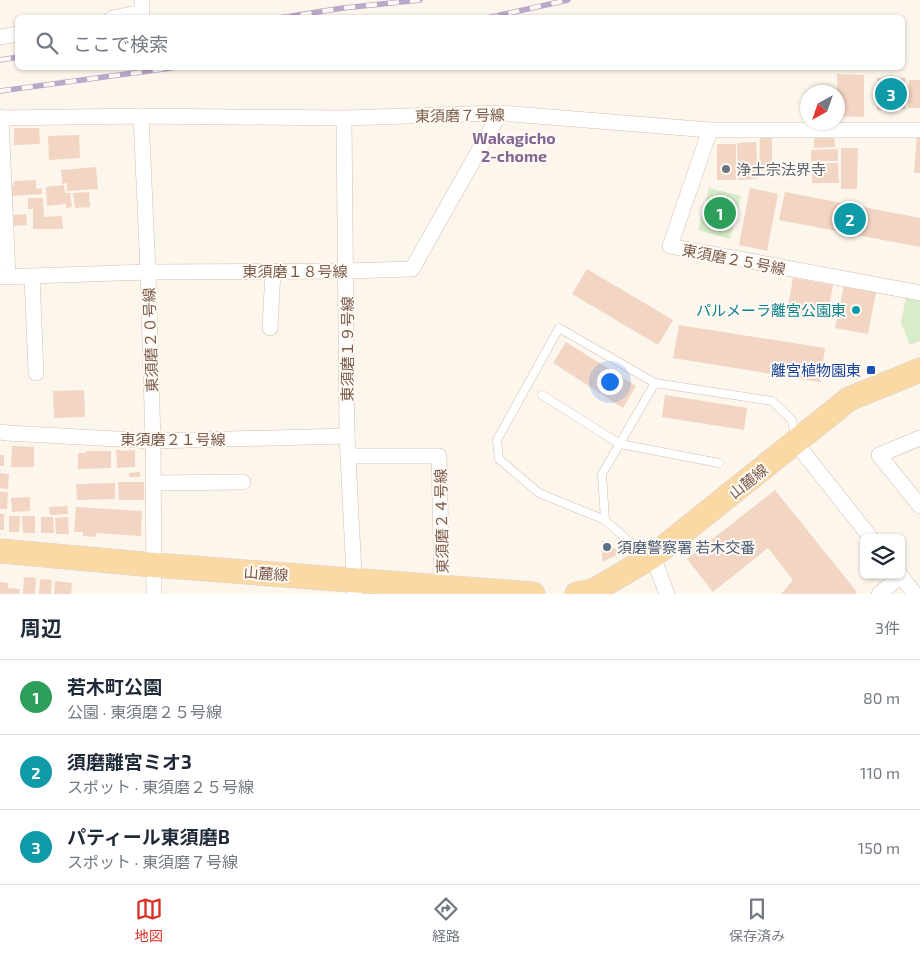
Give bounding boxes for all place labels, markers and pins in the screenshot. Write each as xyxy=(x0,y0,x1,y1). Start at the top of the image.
pin: 3 xyxy=(875,75,907,113)
place label: 浄土宗法界寺 xyxy=(736,160,826,178)
marker: 浄土宗法界寺 xyxy=(720,163,732,175)
pin: 1 xyxy=(704,194,736,232)
pin: 2 xyxy=(834,200,866,238)
place label: パルメーラ離宮公園東 xyxy=(696,301,846,319)
marker: パルメーラ離宮公園東 xyxy=(850,304,862,316)
place label: 離宮植物園東 xyxy=(771,361,861,379)
marker: 離宮植物園東 xyxy=(865,364,877,376)
place label: 須磨警察署 若木交番 xyxy=(617,538,755,556)
marker: 須磨警察署 若木交番 xyxy=(601,541,613,553)

